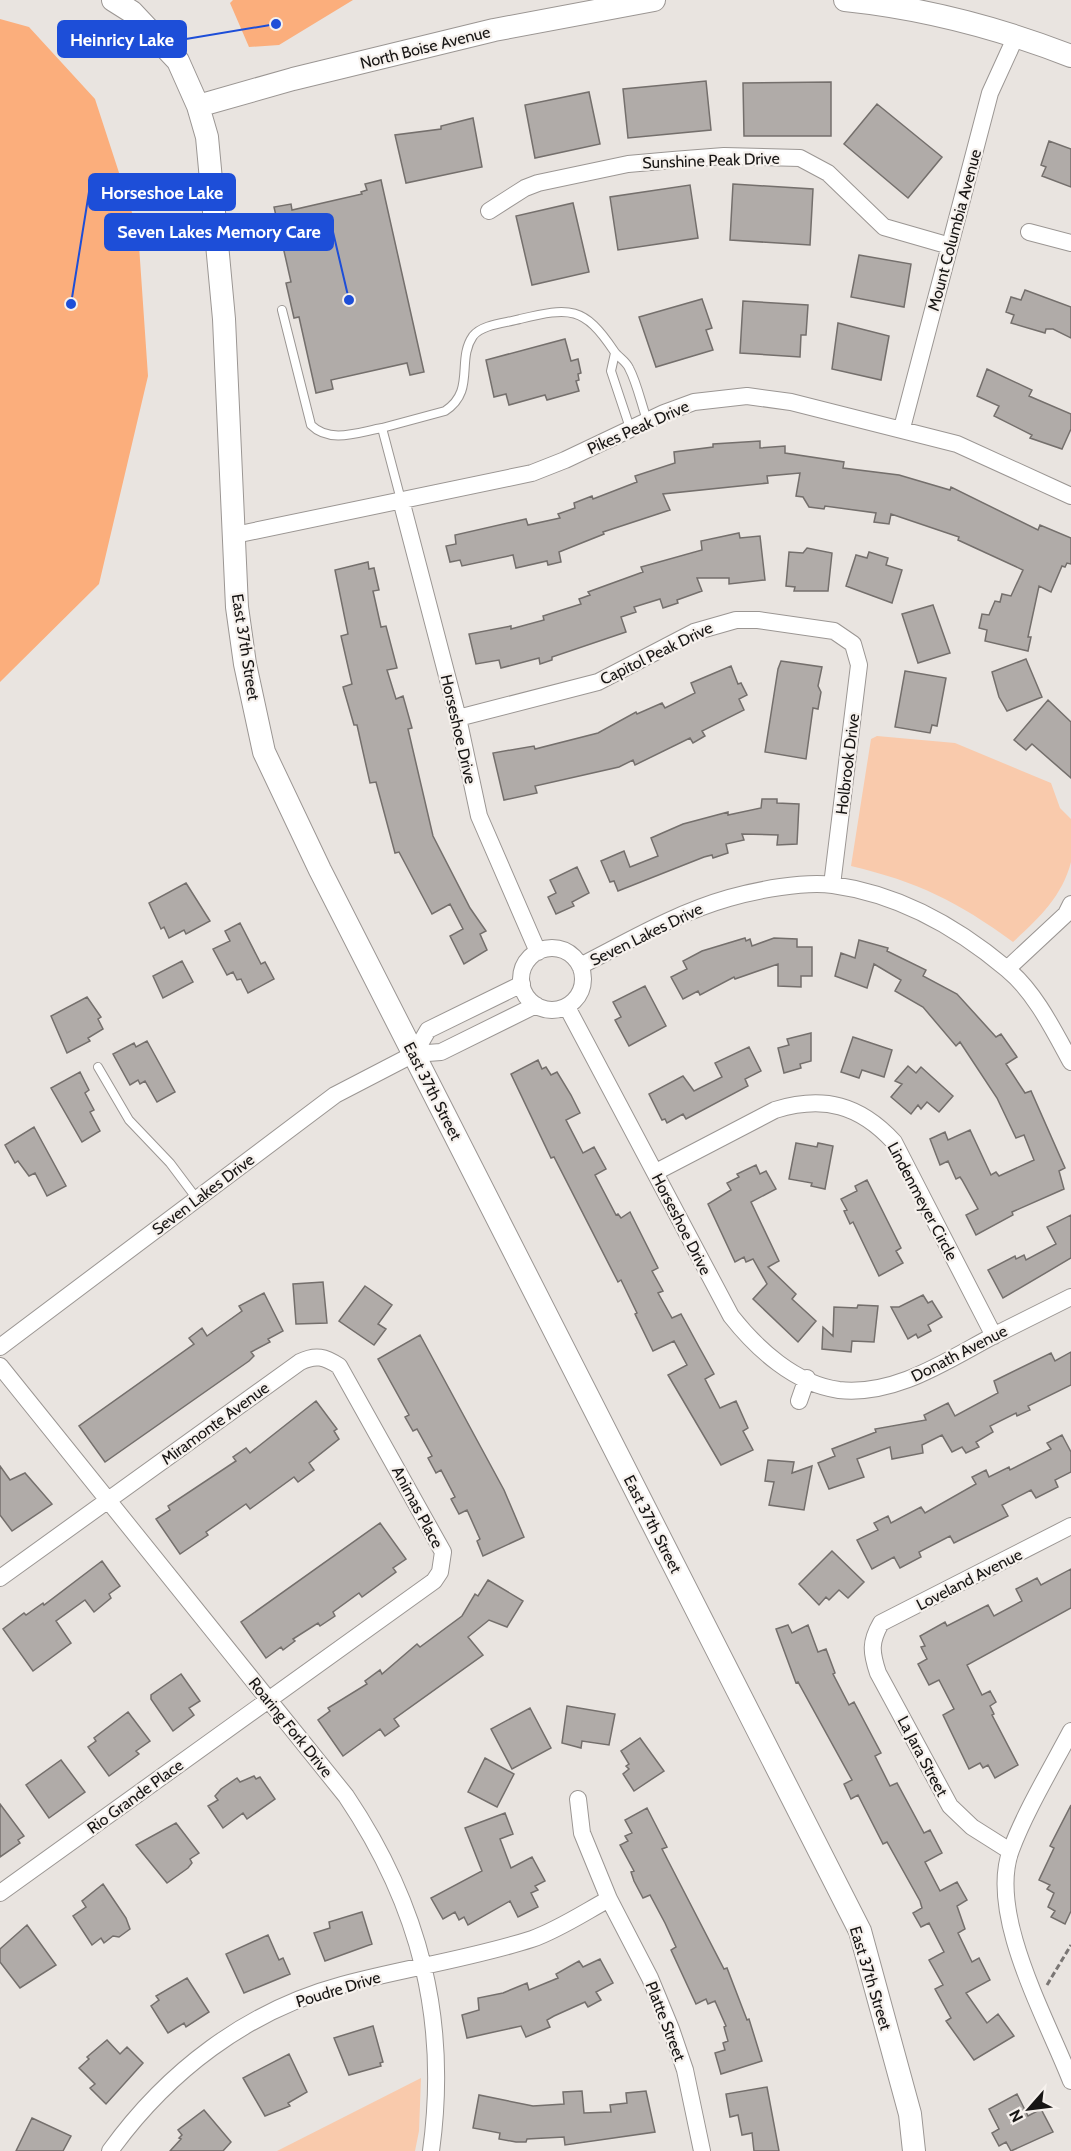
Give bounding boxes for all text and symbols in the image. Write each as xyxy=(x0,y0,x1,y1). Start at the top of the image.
callout: Heinricy Lake xyxy=(58,21,186,57)
street label: North Boise Avenue xyxy=(358,22,492,73)
text: Heinricy Lake xyxy=(70,29,174,51)
street label: Mount Columbia Avenue xyxy=(924,147,985,313)
street label: Sunshine Peak Drive xyxy=(642,149,780,172)
callout: Horseshoe Lake xyxy=(89,174,235,210)
text: Horseshoe Lake xyxy=(101,182,223,204)
callout: Seven Lakes Memory Care xyxy=(105,214,333,250)
text: Seven Lakes Memory Care xyxy=(117,221,321,243)
street label: Pikes Peak Drive xyxy=(584,397,692,458)
street label: East 37th Street xyxy=(228,592,263,702)
street label: Capitol Peak Drive xyxy=(597,618,716,689)
street label: Horseshoe Drive xyxy=(437,673,480,786)
street label: Holbrook Drive xyxy=(832,712,863,816)
street label: Seven Lakes Drive xyxy=(587,899,706,970)
street label: East 37th Street xyxy=(400,1039,466,1144)
street label: Lindenmeyer Circle xyxy=(883,1139,962,1264)
street label: Seven Lakes Drive xyxy=(149,1150,258,1239)
street label: Horseshoe Drive xyxy=(648,1170,715,1278)
street label: Donath Avenue xyxy=(908,1321,1010,1386)
street label: Miramonte Avenue xyxy=(158,1378,273,1469)
street label: Animas Place xyxy=(388,1463,447,1551)
street label: East 37th Street xyxy=(620,1472,686,1577)
street label: Loveland Avenue xyxy=(913,1545,1025,1614)
street label: Roaring Fork Drive xyxy=(245,1674,337,1781)
street label: La Jara Street xyxy=(893,1713,952,1800)
street label: Rio Grande Place xyxy=(84,1755,187,1838)
street label: East 37th Street xyxy=(846,1924,896,2033)
street label: Poudre Drive xyxy=(294,1968,383,2011)
street label: Platte Street xyxy=(642,1979,690,2064)
north arrow xyxy=(999,2079,1059,2139)
text: N xyxy=(1005,2106,1027,2125)

